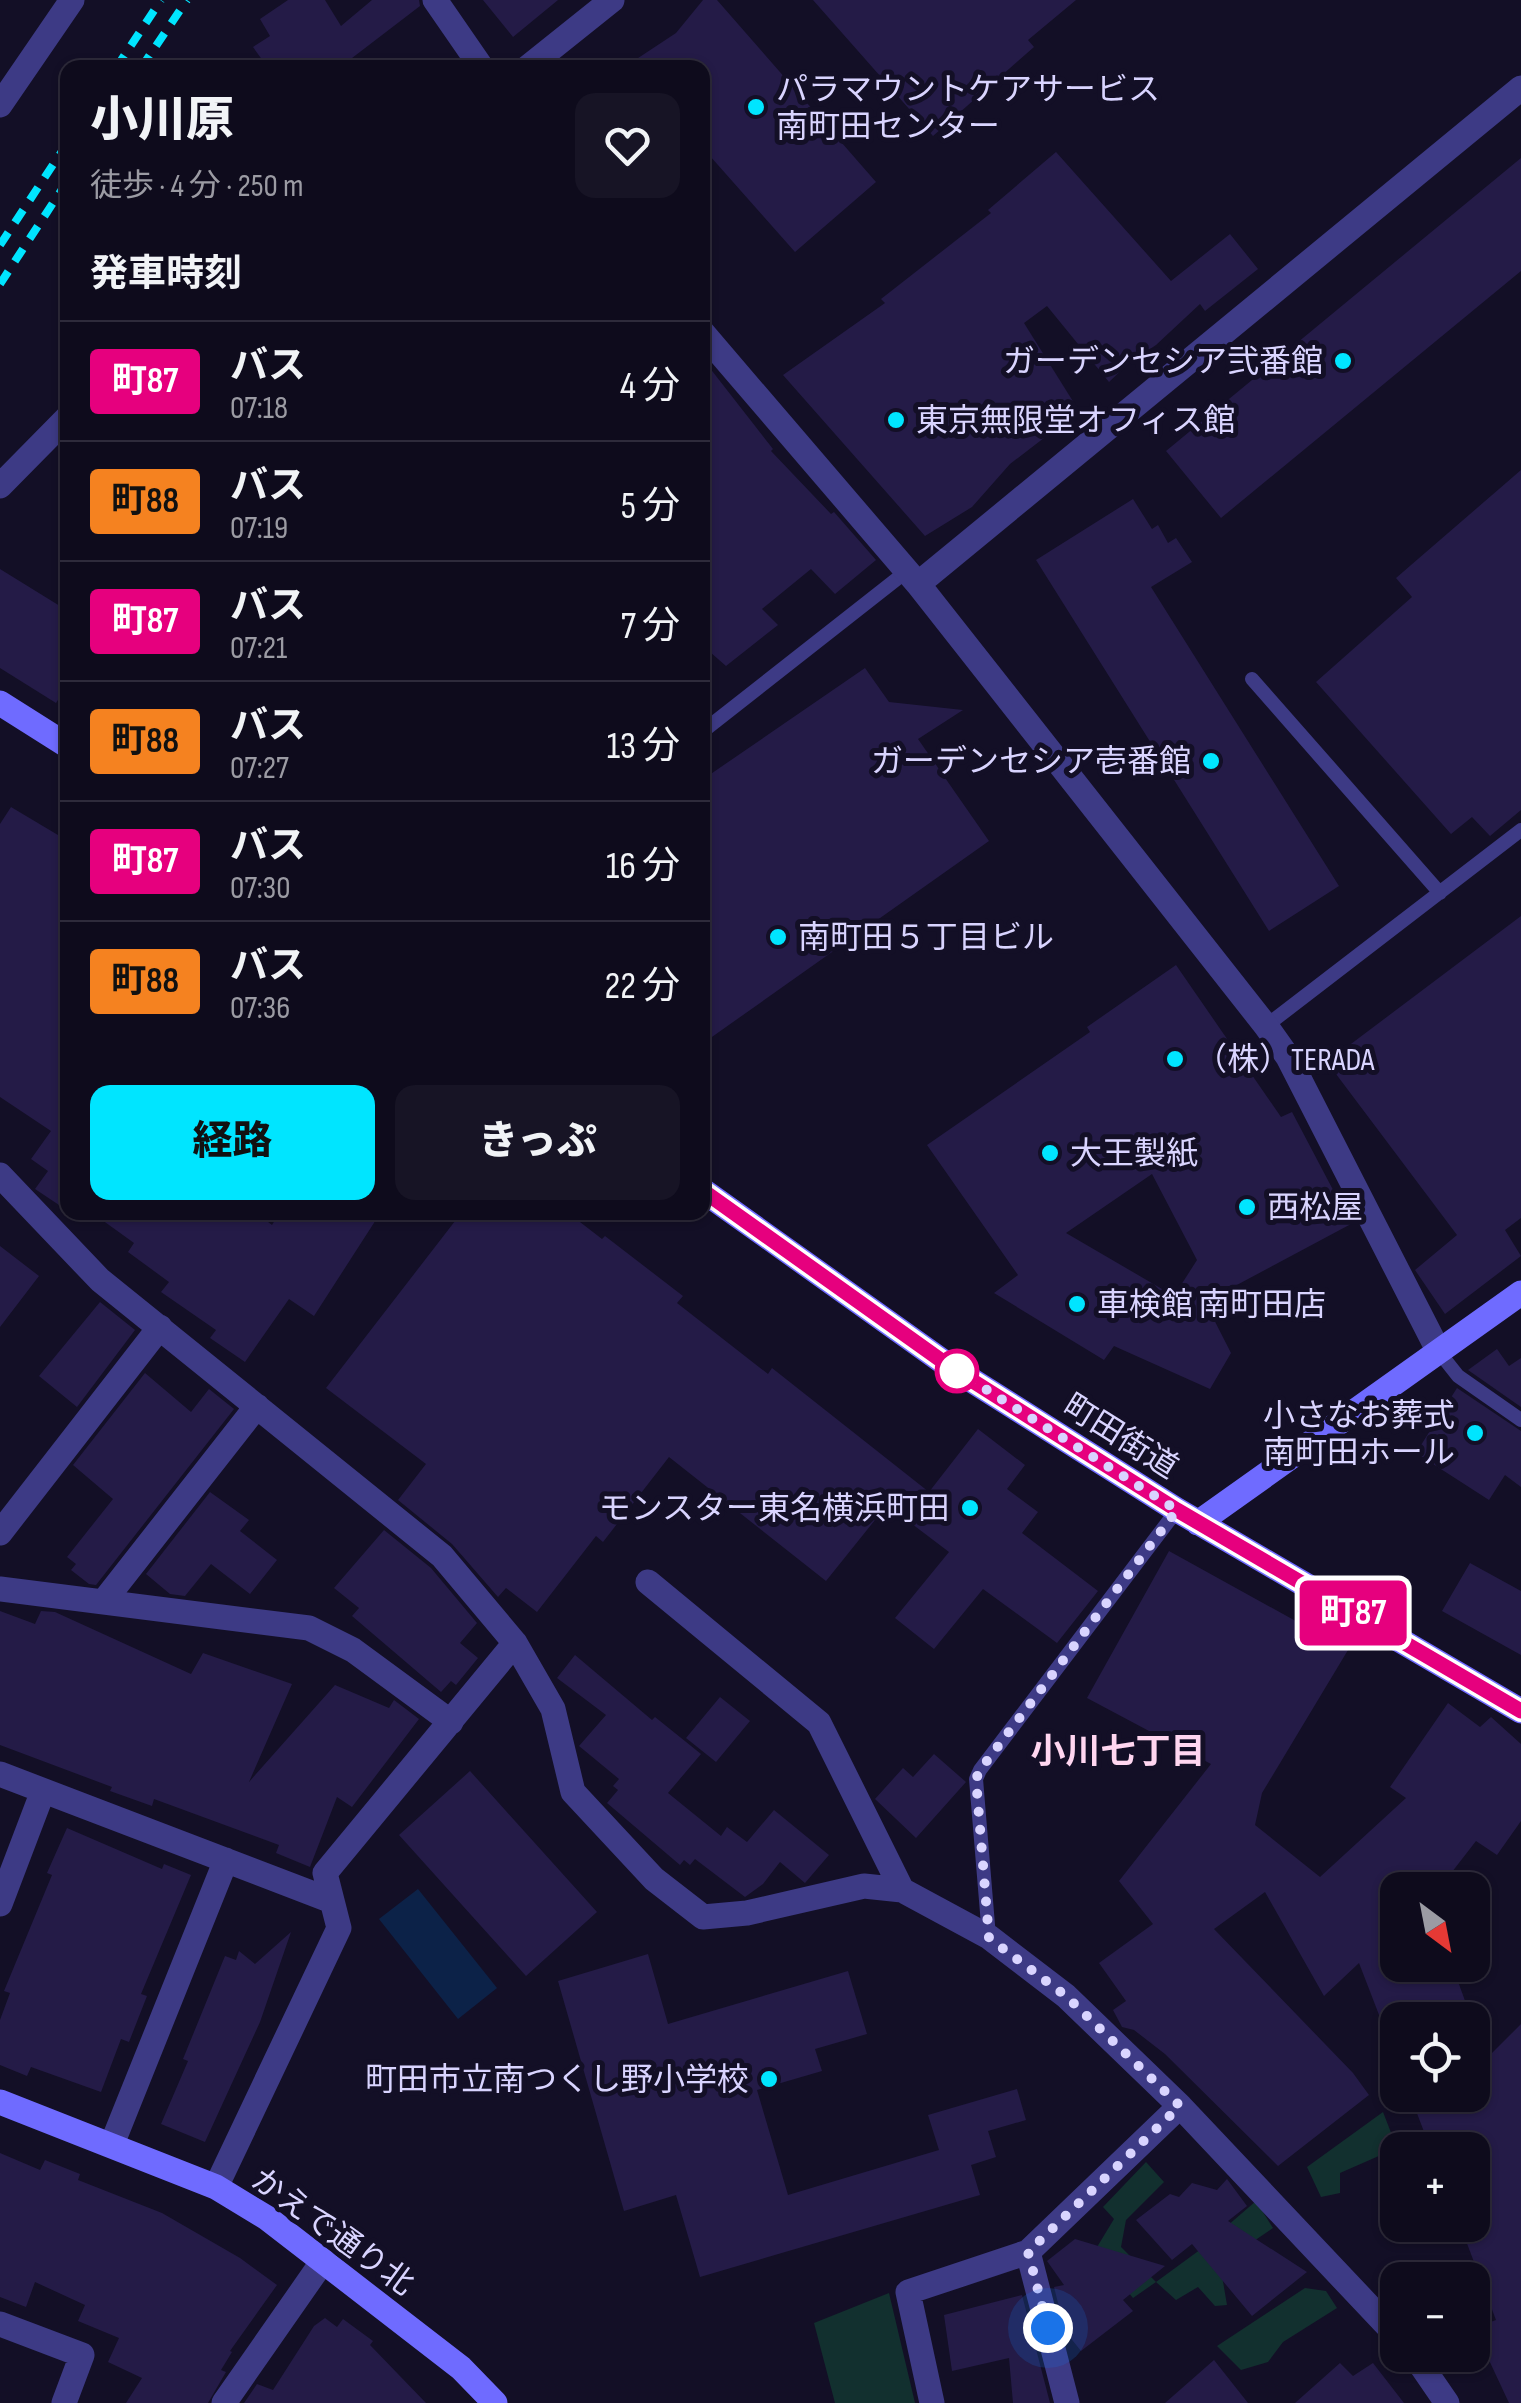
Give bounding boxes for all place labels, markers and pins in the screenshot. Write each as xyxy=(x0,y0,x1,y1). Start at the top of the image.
place label: パラマウントケアサービス 南町田センター xyxy=(776,71,1160,147)
marker: パラマウントケアサービス 南町田センター xyxy=(745,96,767,118)
place label: ガーデンセシア弐番館 xyxy=(1003,343,1323,382)
marker: ガーデンセシア弐番館 xyxy=(1332,350,1354,372)
place label: 東京無限堂オフィス館 xyxy=(916,402,1235,441)
marker: 東京無限堂オフィス館 xyxy=(885,409,907,431)
place label: ガーデンセシア壱番館 xyxy=(871,743,1191,782)
marker: ガーデンセシア壱番館 xyxy=(1200,750,1222,772)
place label: 南町田５丁目ビル xyxy=(798,919,1054,958)
marker: 南町田５丁目ビル xyxy=(767,926,789,948)
place label: （株）TERADA xyxy=(1195,1041,1375,1080)
marker: （株）TERADA xyxy=(1164,1048,1186,1070)
place label: 大王製紙 xyxy=(1070,1135,1198,1174)
marker: 大王製紙 xyxy=(1039,1142,1061,1164)
place label: 西松屋 xyxy=(1267,1189,1363,1228)
marker: 西松屋 xyxy=(1236,1196,1258,1218)
place label: 車検館 南町田店 xyxy=(1097,1286,1326,1325)
marker: 車検館 南町田店 xyxy=(1066,1293,1088,1315)
unlabelled marker xyxy=(936,1350,978,1392)
place label: 小さなお葬式 南町田ホール xyxy=(1263,1397,1455,1473)
marker: 小さなお葬式 南町田ホール xyxy=(1464,1422,1486,1444)
place label: モンスター東名横浜町田 xyxy=(599,1490,950,1529)
marker: モンスター東名横浜町田 xyxy=(959,1497,981,1519)
place label: 町田市立南つくし野小学校 xyxy=(365,2061,749,2100)
marker: 町田市立南つくし野小学校 xyxy=(758,2068,780,2090)

